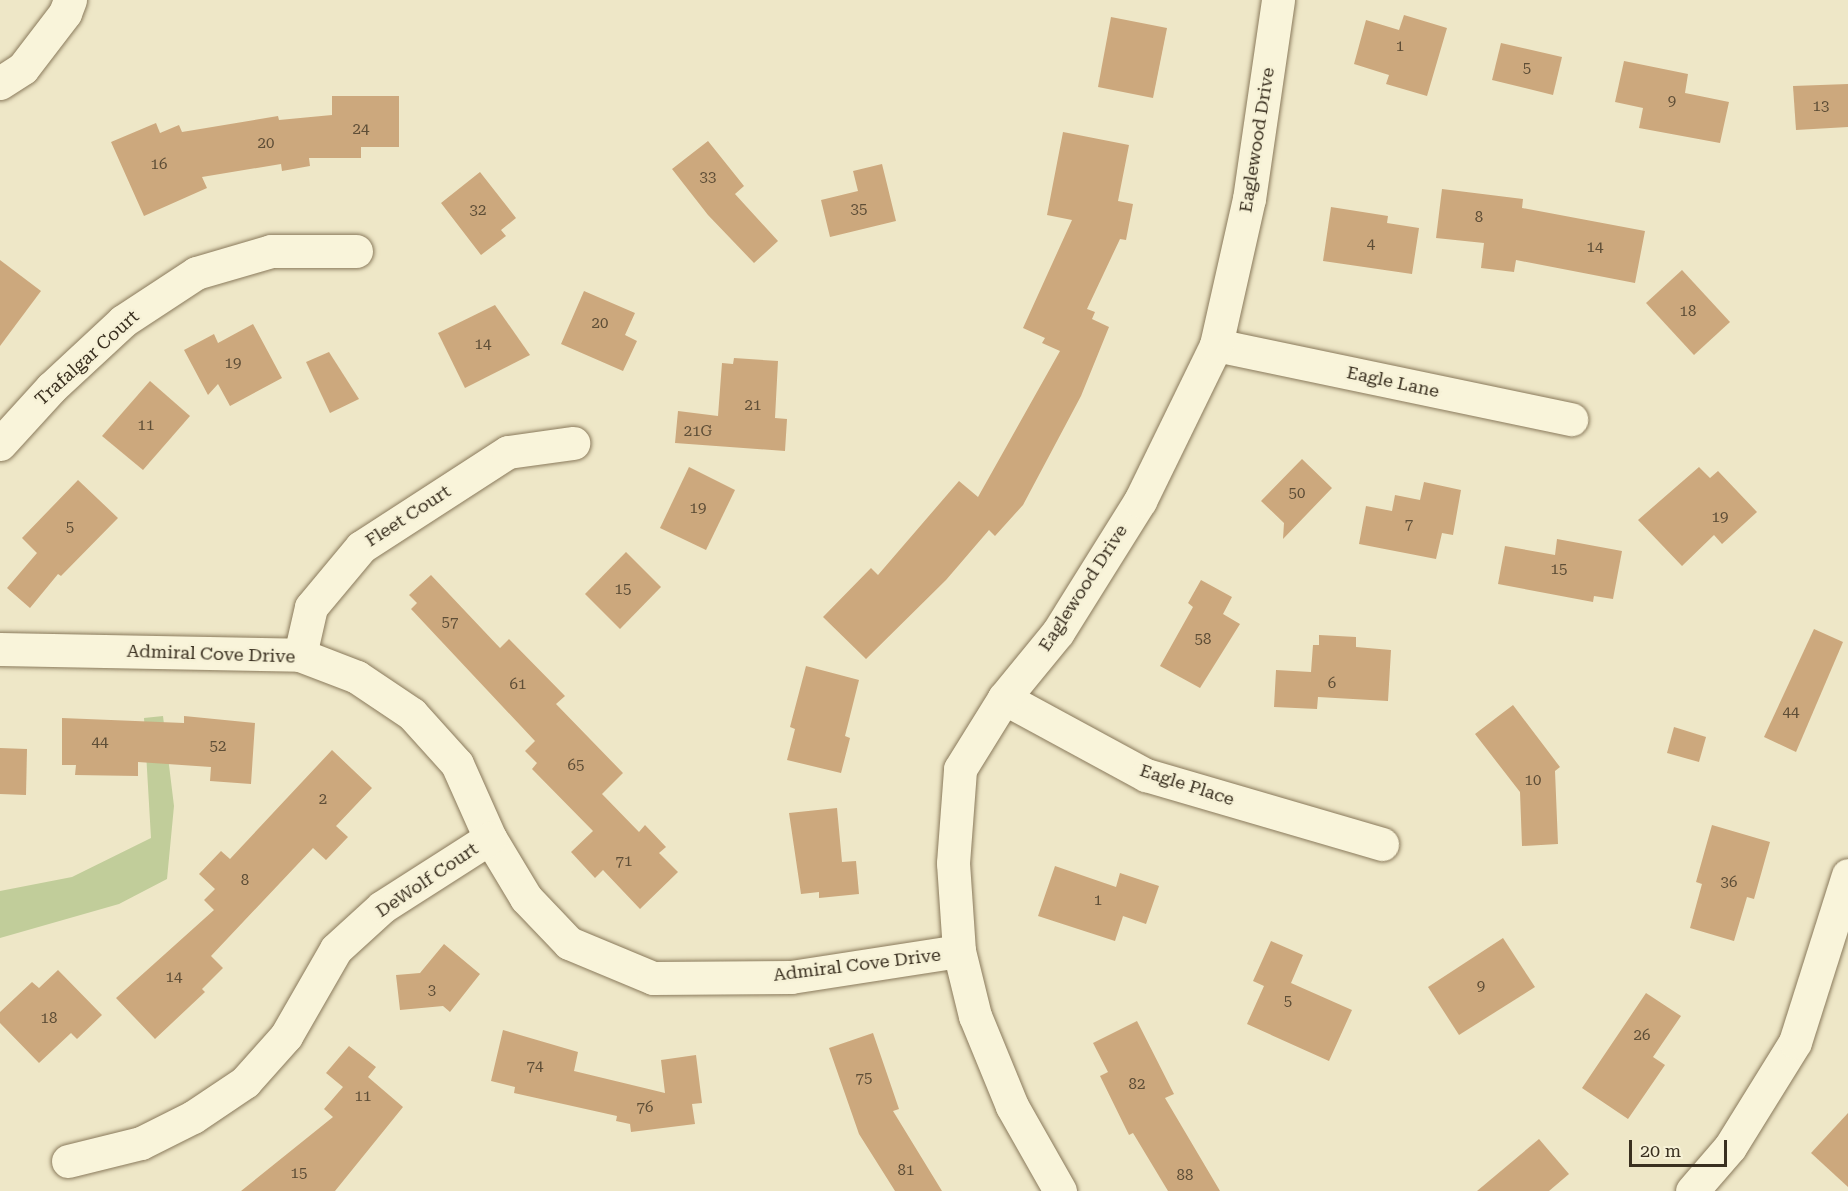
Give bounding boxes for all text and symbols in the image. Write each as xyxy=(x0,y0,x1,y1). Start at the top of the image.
house number: 1 xyxy=(1396,38,1404,56)
house number: 5 xyxy=(1523,60,1531,78)
street label: Eaglewood Drive xyxy=(1235,66,1279,214)
house number: 9 xyxy=(1668,93,1676,111)
house number: 13 xyxy=(1813,98,1829,116)
house number: 24 xyxy=(353,121,369,139)
house number: 20 xyxy=(258,135,274,153)
house number: 16 xyxy=(151,156,167,174)
house number: 33 xyxy=(700,169,716,187)
house number: 35 xyxy=(851,201,867,219)
house number: 32 xyxy=(470,202,486,220)
house number: 8 xyxy=(1475,209,1483,227)
house number: 4 xyxy=(1367,236,1375,254)
house number: 14 xyxy=(1587,239,1603,257)
house number: 18 xyxy=(1680,303,1696,321)
street label: Trafalgar Court xyxy=(31,306,143,410)
house number: 20 xyxy=(592,315,608,333)
house number: 14 xyxy=(475,336,491,354)
house number: 19 xyxy=(225,355,241,373)
street label: Eagle Lane xyxy=(1345,362,1441,402)
house number: 21 xyxy=(745,397,761,415)
house number: 11 xyxy=(138,417,154,435)
house number: 21G xyxy=(684,423,712,441)
street label: Fleet Court xyxy=(361,480,455,552)
house number: 50 xyxy=(1289,485,1305,503)
house number: 19 xyxy=(690,500,706,518)
house number: 19 xyxy=(1712,509,1728,527)
house number: 7 xyxy=(1405,516,1413,534)
house number: 5 xyxy=(66,519,74,537)
street label: Eaglewood Drive xyxy=(1034,521,1132,655)
house number: 15 xyxy=(1551,561,1567,579)
house number: 15 xyxy=(615,581,631,599)
house number: 57 xyxy=(442,614,458,632)
house number: 58 xyxy=(1195,631,1211,649)
street label: Admiral Cove Drive xyxy=(126,640,296,668)
house number: 6 xyxy=(1328,675,1336,693)
house number: 61 xyxy=(510,676,526,694)
house number: 44 xyxy=(1783,704,1799,722)
house number: 44 xyxy=(92,734,108,752)
house number: 52 xyxy=(210,738,226,756)
house number: 65 xyxy=(568,757,584,775)
street label: Eagle Place xyxy=(1137,760,1237,810)
house number: 10 xyxy=(1525,772,1541,790)
house number: 2 xyxy=(319,791,327,809)
street label: DeWolf Court xyxy=(372,838,482,922)
house number: 71 xyxy=(616,853,632,871)
house number: 8 xyxy=(241,872,249,890)
house number: 36 xyxy=(1721,874,1737,892)
house number: 1 xyxy=(1094,892,1102,910)
street label: Admiral Cove Drive xyxy=(772,944,942,986)
house number: 14 xyxy=(166,969,182,987)
house number: 9 xyxy=(1477,978,1485,996)
house number: 3 xyxy=(428,982,436,1000)
house number: 5 xyxy=(1284,993,1292,1011)
house number: 18 xyxy=(41,1010,57,1028)
house number: 26 xyxy=(1634,1027,1650,1045)
house number: 74 xyxy=(527,1058,543,1076)
house number: 75 xyxy=(856,1070,872,1088)
house number: 82 xyxy=(1129,1076,1145,1094)
house number: 11 xyxy=(355,1088,371,1106)
house number: 76 xyxy=(637,1099,653,1117)
scale bar xyxy=(1632,1128,1730,1166)
text: 20 m xyxy=(1640,1140,1681,1161)
house number: 81 xyxy=(898,1162,914,1180)
house number: 15 xyxy=(291,1165,307,1183)
house number: 88 xyxy=(1177,1167,1193,1185)

